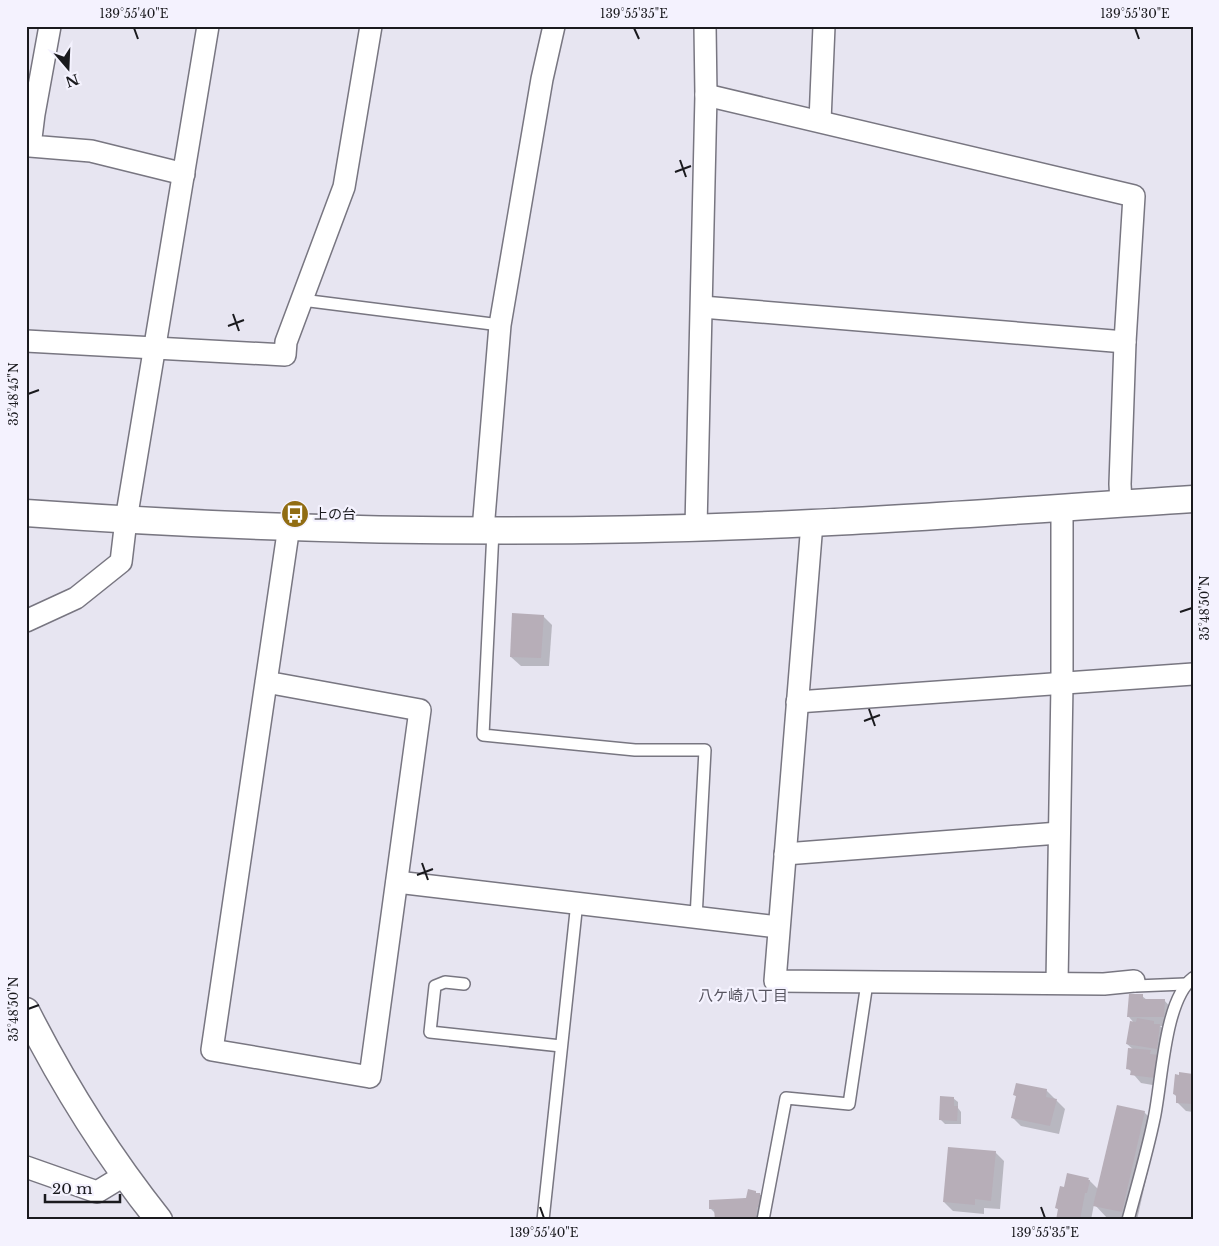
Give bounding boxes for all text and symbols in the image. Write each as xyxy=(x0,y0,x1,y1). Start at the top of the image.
text: 139°55'40"E xyxy=(100,6,169,21)
text: 139°55'35"E xyxy=(600,6,668,21)
text: 139°55'30"E xyxy=(1100,6,1170,21)
north arrow xyxy=(42,42,92,92)
text: N xyxy=(63,70,81,91)
text: 35°48'45"N xyxy=(6,362,21,426)
bus stop icon: 上の台 xyxy=(280,499,310,529)
place label: 上の台 xyxy=(314,505,356,523)
text: 35°48'50"N xyxy=(1197,575,1212,641)
text: 35°48'50"N xyxy=(6,976,21,1042)
district label: 八ケ崎八丁目 xyxy=(698,986,788,1005)
scale bar xyxy=(45,1171,120,1203)
text: 20 m xyxy=(52,1179,92,1198)
text: 139°55'40"E xyxy=(510,1225,579,1240)
text: 139°55'35"E xyxy=(1011,1225,1079,1240)

